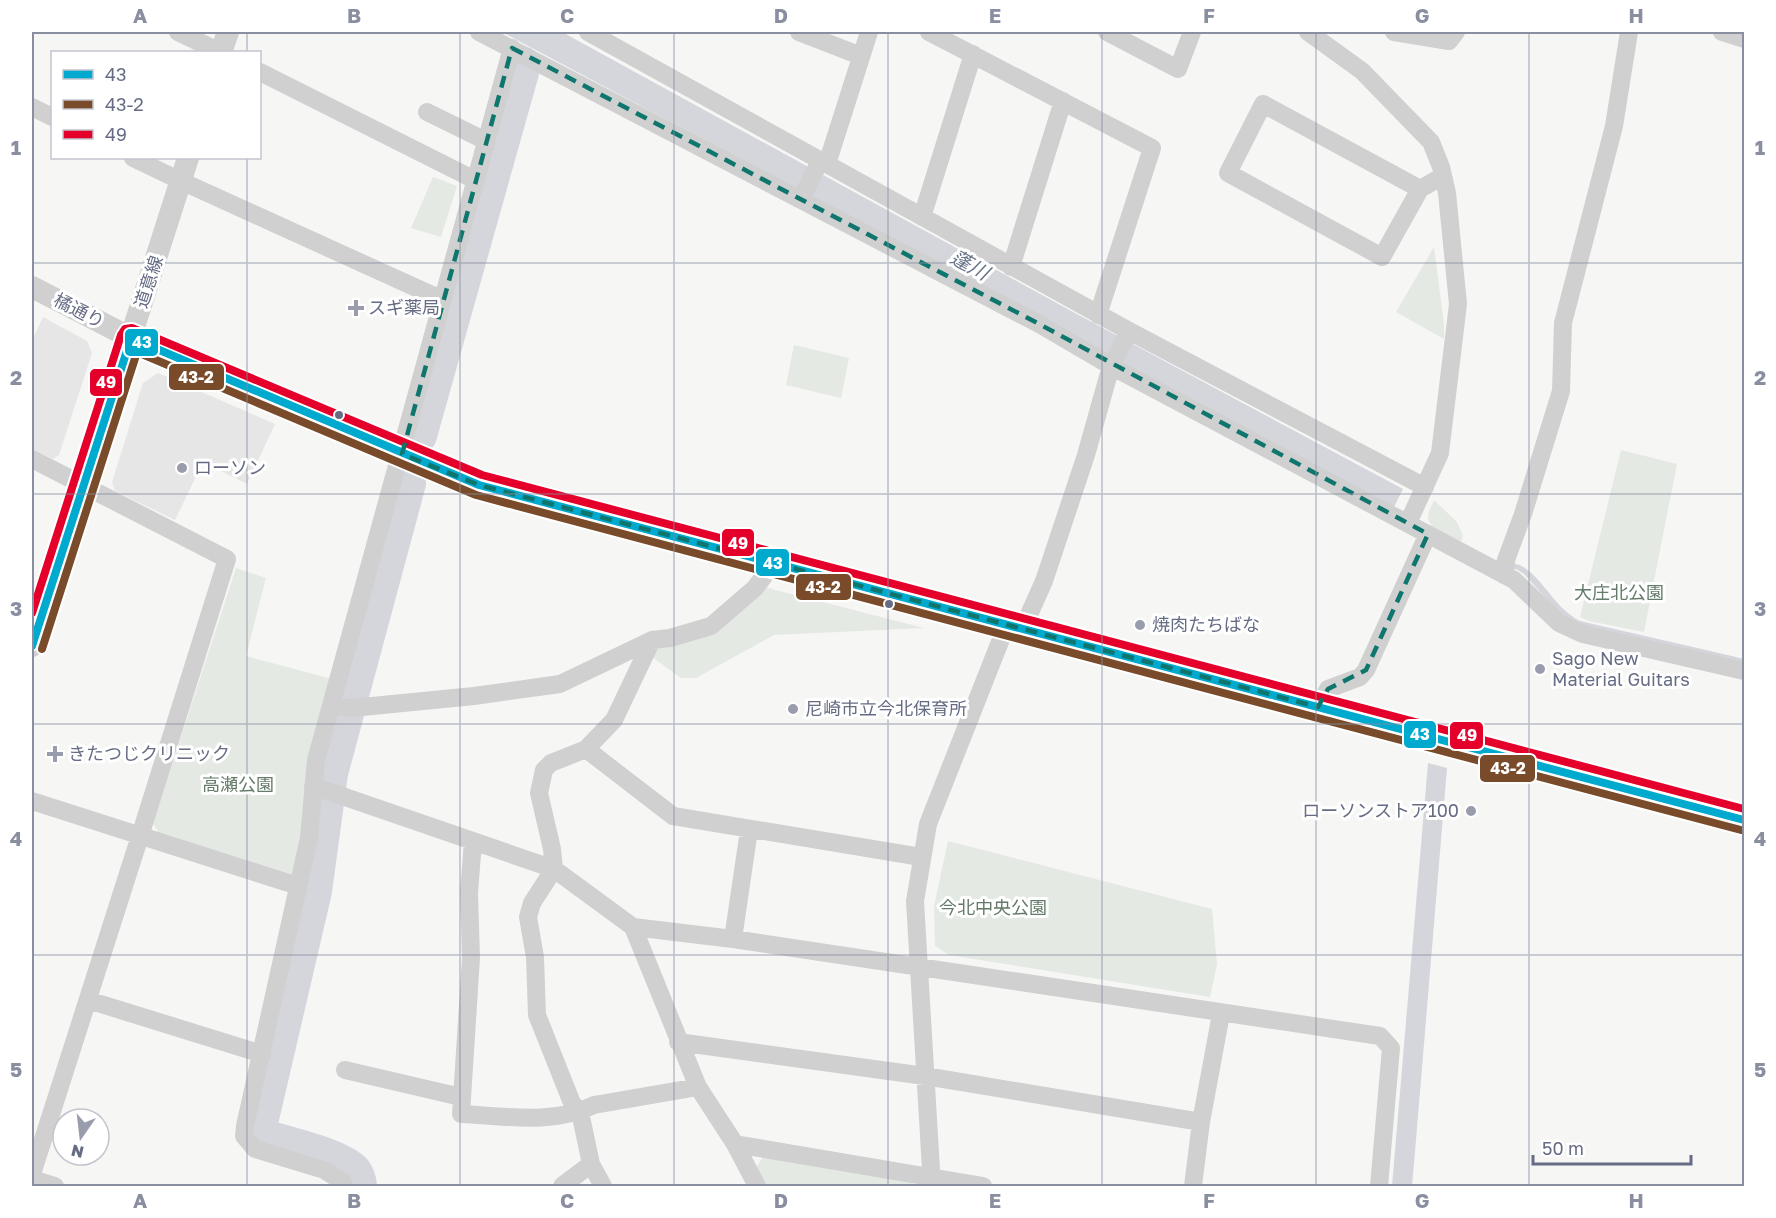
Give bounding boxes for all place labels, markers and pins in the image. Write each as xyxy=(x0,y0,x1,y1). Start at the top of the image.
place label: スギ薬局 xyxy=(368,296,440,318)
marker: スギ薬局 xyxy=(349,301,363,315)
unlabelled marker xyxy=(333,409,345,421)
place label: ローソン xyxy=(194,456,266,478)
marker: ローソン xyxy=(175,461,189,475)
unlabelled marker xyxy=(883,598,895,610)
place label: 焼肉たちばな xyxy=(1152,613,1260,635)
marker: 焼肉たちばな xyxy=(1133,618,1147,632)
place label: Sago New Material Guitars xyxy=(1552,647,1690,690)
marker: Sago New Material Guitars xyxy=(1533,662,1547,676)
place label: 尼崎市立今北保育所 xyxy=(805,697,967,719)
marker: 尼崎市立今北保育所 xyxy=(786,702,800,716)
place label: きたつじクリニック xyxy=(68,742,230,764)
marker: きたつじクリニック xyxy=(46,745,64,763)
place label: ローソンストア100 xyxy=(1302,799,1459,821)
marker: ローソンストア100 xyxy=(1464,804,1478,818)

